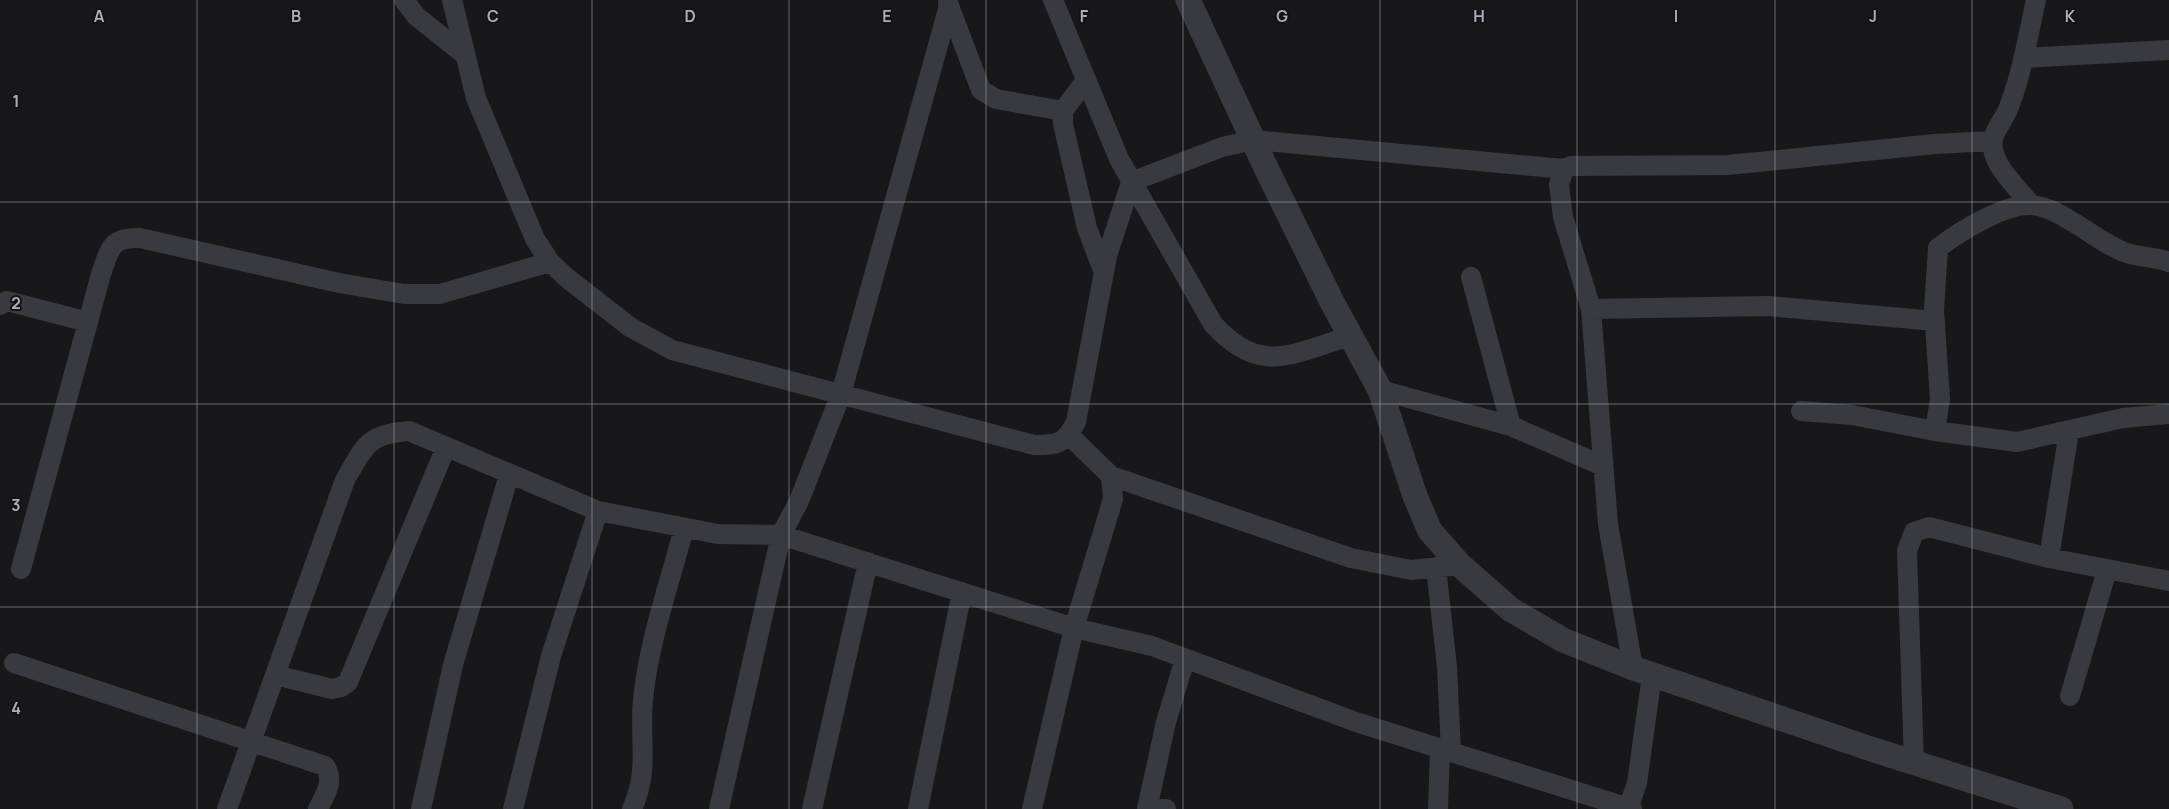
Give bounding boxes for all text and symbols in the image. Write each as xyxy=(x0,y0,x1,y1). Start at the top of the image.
text: A xyxy=(94,5,105,27)
text: B xyxy=(291,5,301,27)
text: C xyxy=(487,5,499,27)
text: D xyxy=(684,5,696,27)
text: E xyxy=(882,5,892,27)
text: F xyxy=(1080,5,1089,27)
text: G xyxy=(1276,5,1288,27)
text: H xyxy=(1473,5,1485,27)
text: I xyxy=(1674,5,1678,27)
text: J xyxy=(1869,5,1877,27)
text: K xyxy=(2065,5,2076,27)
text: 1 xyxy=(12,90,20,112)
text: 2 xyxy=(11,292,21,314)
text: 3 xyxy=(11,494,21,516)
text: 4 xyxy=(11,697,21,719)

